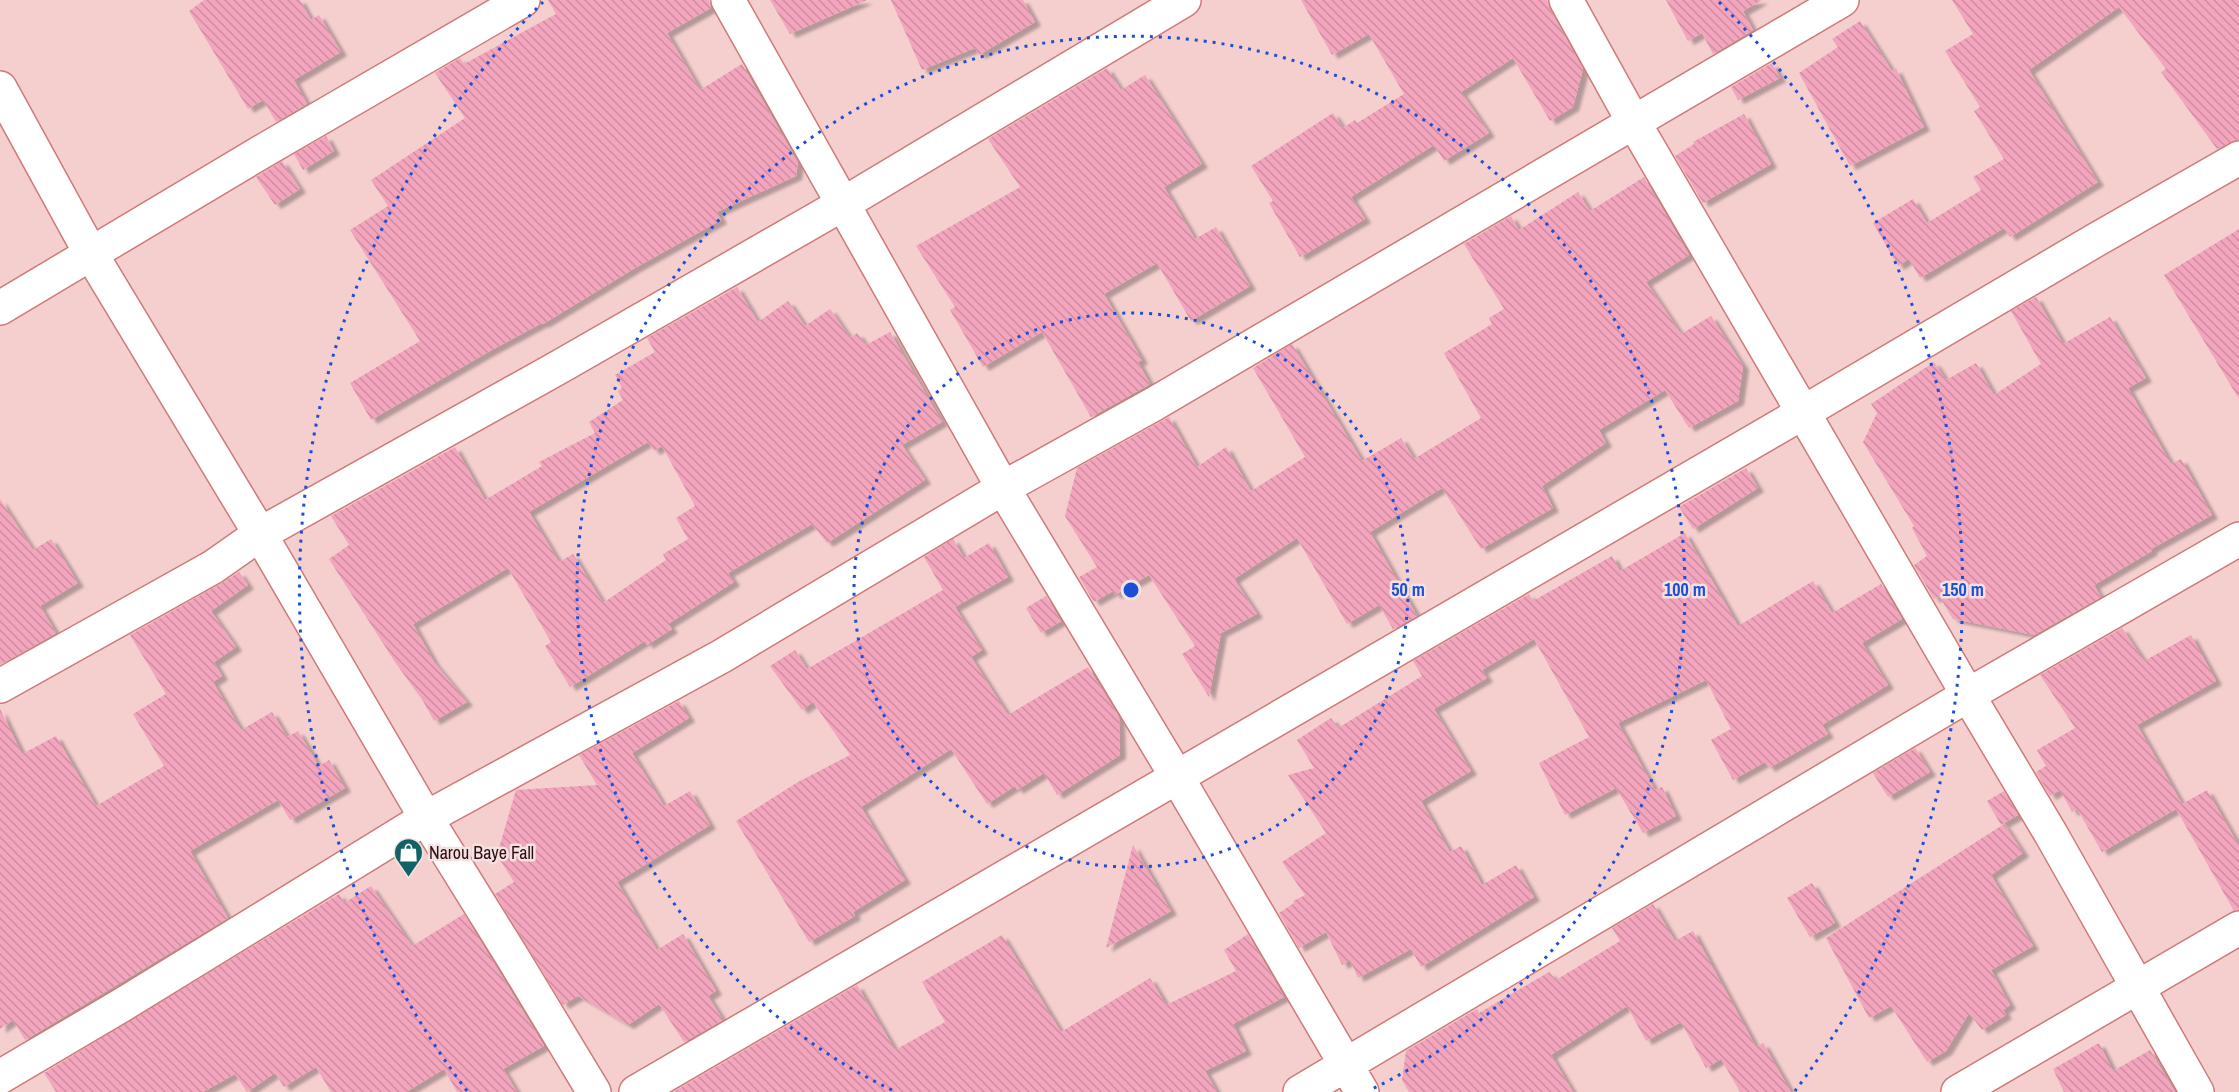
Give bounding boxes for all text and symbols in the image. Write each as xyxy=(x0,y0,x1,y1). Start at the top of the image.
text: 50 m xyxy=(1391,577,1425,602)
text: 100 m xyxy=(1664,577,1706,602)
text: 150 m xyxy=(1942,577,1984,602)
centre of rings xyxy=(1121,580,1141,600)
shop icon: Narou Baye Fall xyxy=(392,836,424,878)
place label: Narou Baye Fall xyxy=(429,840,534,865)

